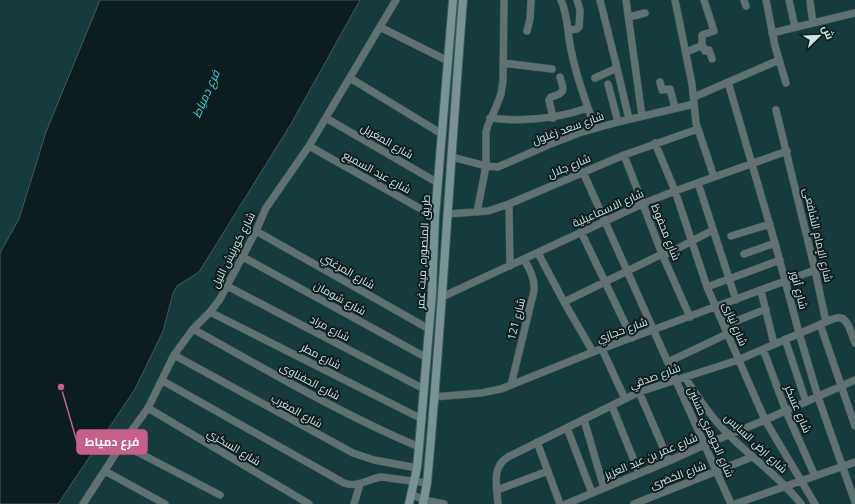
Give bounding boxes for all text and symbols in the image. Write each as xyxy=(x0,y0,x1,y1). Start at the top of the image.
north arrow xyxy=(799,16,839,56)
text: ش xyxy=(819,22,838,41)
water label: فرع دمياط xyxy=(188,67,224,120)
street label: شارع سعد زغلول xyxy=(530,108,606,148)
street label: شارع المغربل xyxy=(358,119,416,163)
street label: شارع عبد السميع xyxy=(340,147,414,197)
street label: شارع جلال xyxy=(545,150,593,182)
street label: شارع الاسماعيلية xyxy=(570,185,646,231)
street label: شارع الإمام الشافعى xyxy=(799,186,837,284)
street label: طريق المنصوره, ميت غمر xyxy=(412,194,433,311)
street label: شارع محفوظ xyxy=(647,201,685,263)
street label: شارع كورنيش النيل xyxy=(207,209,259,291)
street label: شارع المرغني xyxy=(318,249,378,294)
street label: شارع أنور xyxy=(786,268,812,311)
street label: شارع شومان xyxy=(311,277,369,319)
street label: شارع 121 xyxy=(503,296,529,342)
street label: شارع نيازى xyxy=(719,300,751,348)
street label: شارع مراد xyxy=(307,311,353,345)
street label: شارع حجازي xyxy=(594,313,650,348)
street label: شارع مطر xyxy=(297,339,344,373)
street label: شارع الحفناوى xyxy=(277,358,343,404)
street label: شارع صدقي xyxy=(627,359,683,394)
street label: شارع عسكر xyxy=(780,382,815,435)
street label: شارع الجوهري حسنين xyxy=(683,384,738,480)
street label: شارع المغرب xyxy=(268,390,326,432)
street label: شارع ارض السايس xyxy=(721,409,791,477)
street label: شارع السكري xyxy=(204,425,264,470)
street label: شارع عمر بن عبد العزيز xyxy=(601,429,700,483)
callout: فرع دمياط xyxy=(77,430,147,454)
text: فرع دمياط xyxy=(85,433,139,451)
street label: شارع الخضرى xyxy=(648,457,708,493)

